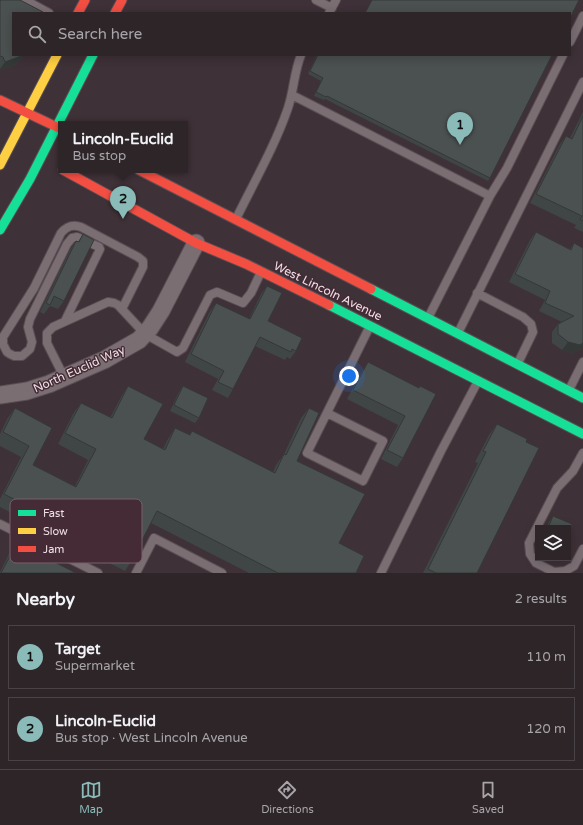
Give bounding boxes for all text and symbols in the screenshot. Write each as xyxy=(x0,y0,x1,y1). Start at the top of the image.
search box xyxy=(12,12,571,56)
icon: search xyxy=(26,23,48,45)
text: Search here xyxy=(58,25,142,43)
pin: 1 xyxy=(447,112,473,145)
popup xyxy=(58,121,188,173)
text: Lincoln-Euclid xyxy=(73,130,174,148)
text: Bus stop xyxy=(73,148,126,164)
pin: 2 xyxy=(110,186,136,219)
street label: West Lincoln Avenue xyxy=(271,259,385,323)
street label: North Euclid Way xyxy=(31,342,128,396)
your location xyxy=(339,366,359,386)
legend xyxy=(10,499,142,563)
text: Fast xyxy=(43,507,64,520)
text: Slow xyxy=(43,525,68,538)
map controls xyxy=(535,525,571,561)
button: layers xyxy=(535,525,571,561)
text: Jam xyxy=(43,543,64,556)
text: Nearby xyxy=(16,589,75,610)
text: 2 results xyxy=(515,591,567,607)
text: Target xyxy=(55,640,101,658)
text: 1 xyxy=(26,649,34,665)
text: 110 m xyxy=(526,649,566,665)
text: Supermarket xyxy=(55,658,135,674)
text: Lincoln-Euclid xyxy=(55,712,156,730)
text: 2 xyxy=(26,721,34,737)
text: 120 m xyxy=(526,721,566,737)
text: Bus stop · West Lincoln Avenue xyxy=(55,730,248,746)
tab: Map xyxy=(79,779,103,816)
tab: Directions xyxy=(261,779,314,816)
tab: Saved xyxy=(472,779,504,816)

